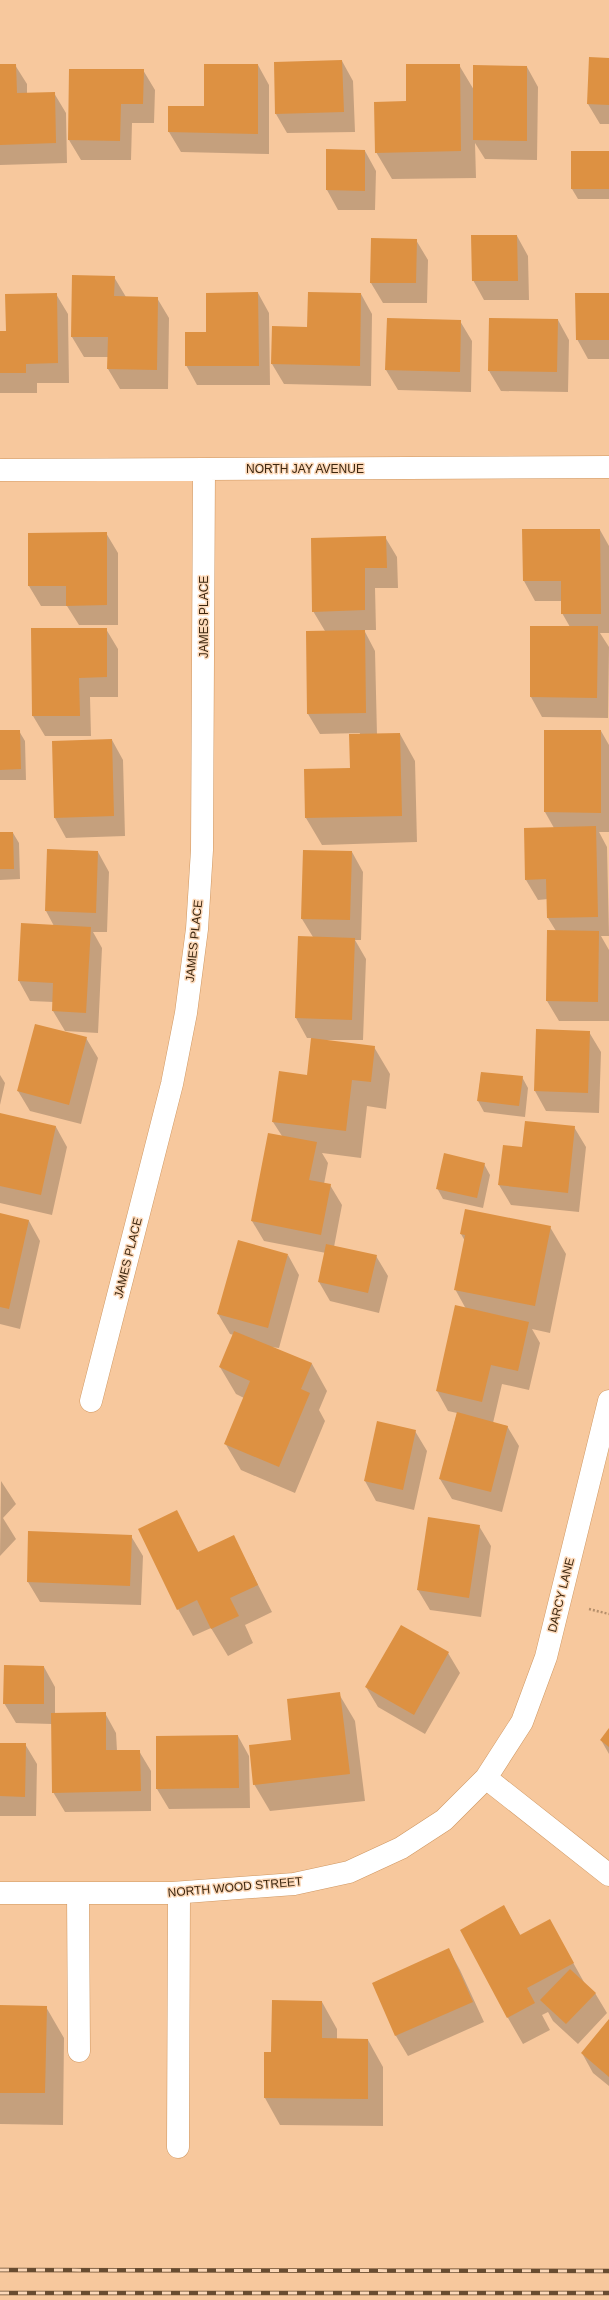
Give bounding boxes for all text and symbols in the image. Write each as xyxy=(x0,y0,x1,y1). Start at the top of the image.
street label: NORTH JAY AVENUE xyxy=(246,462,364,476)
street label: JAMES PLACE xyxy=(197,576,211,658)
street label: JAMES PLACE xyxy=(183,899,205,983)
street label: JAMES PLACE xyxy=(111,1216,145,1300)
street label: DARCY LANE xyxy=(545,1556,577,1634)
street label: NORTH WOOD STREET xyxy=(167,1874,304,1900)

